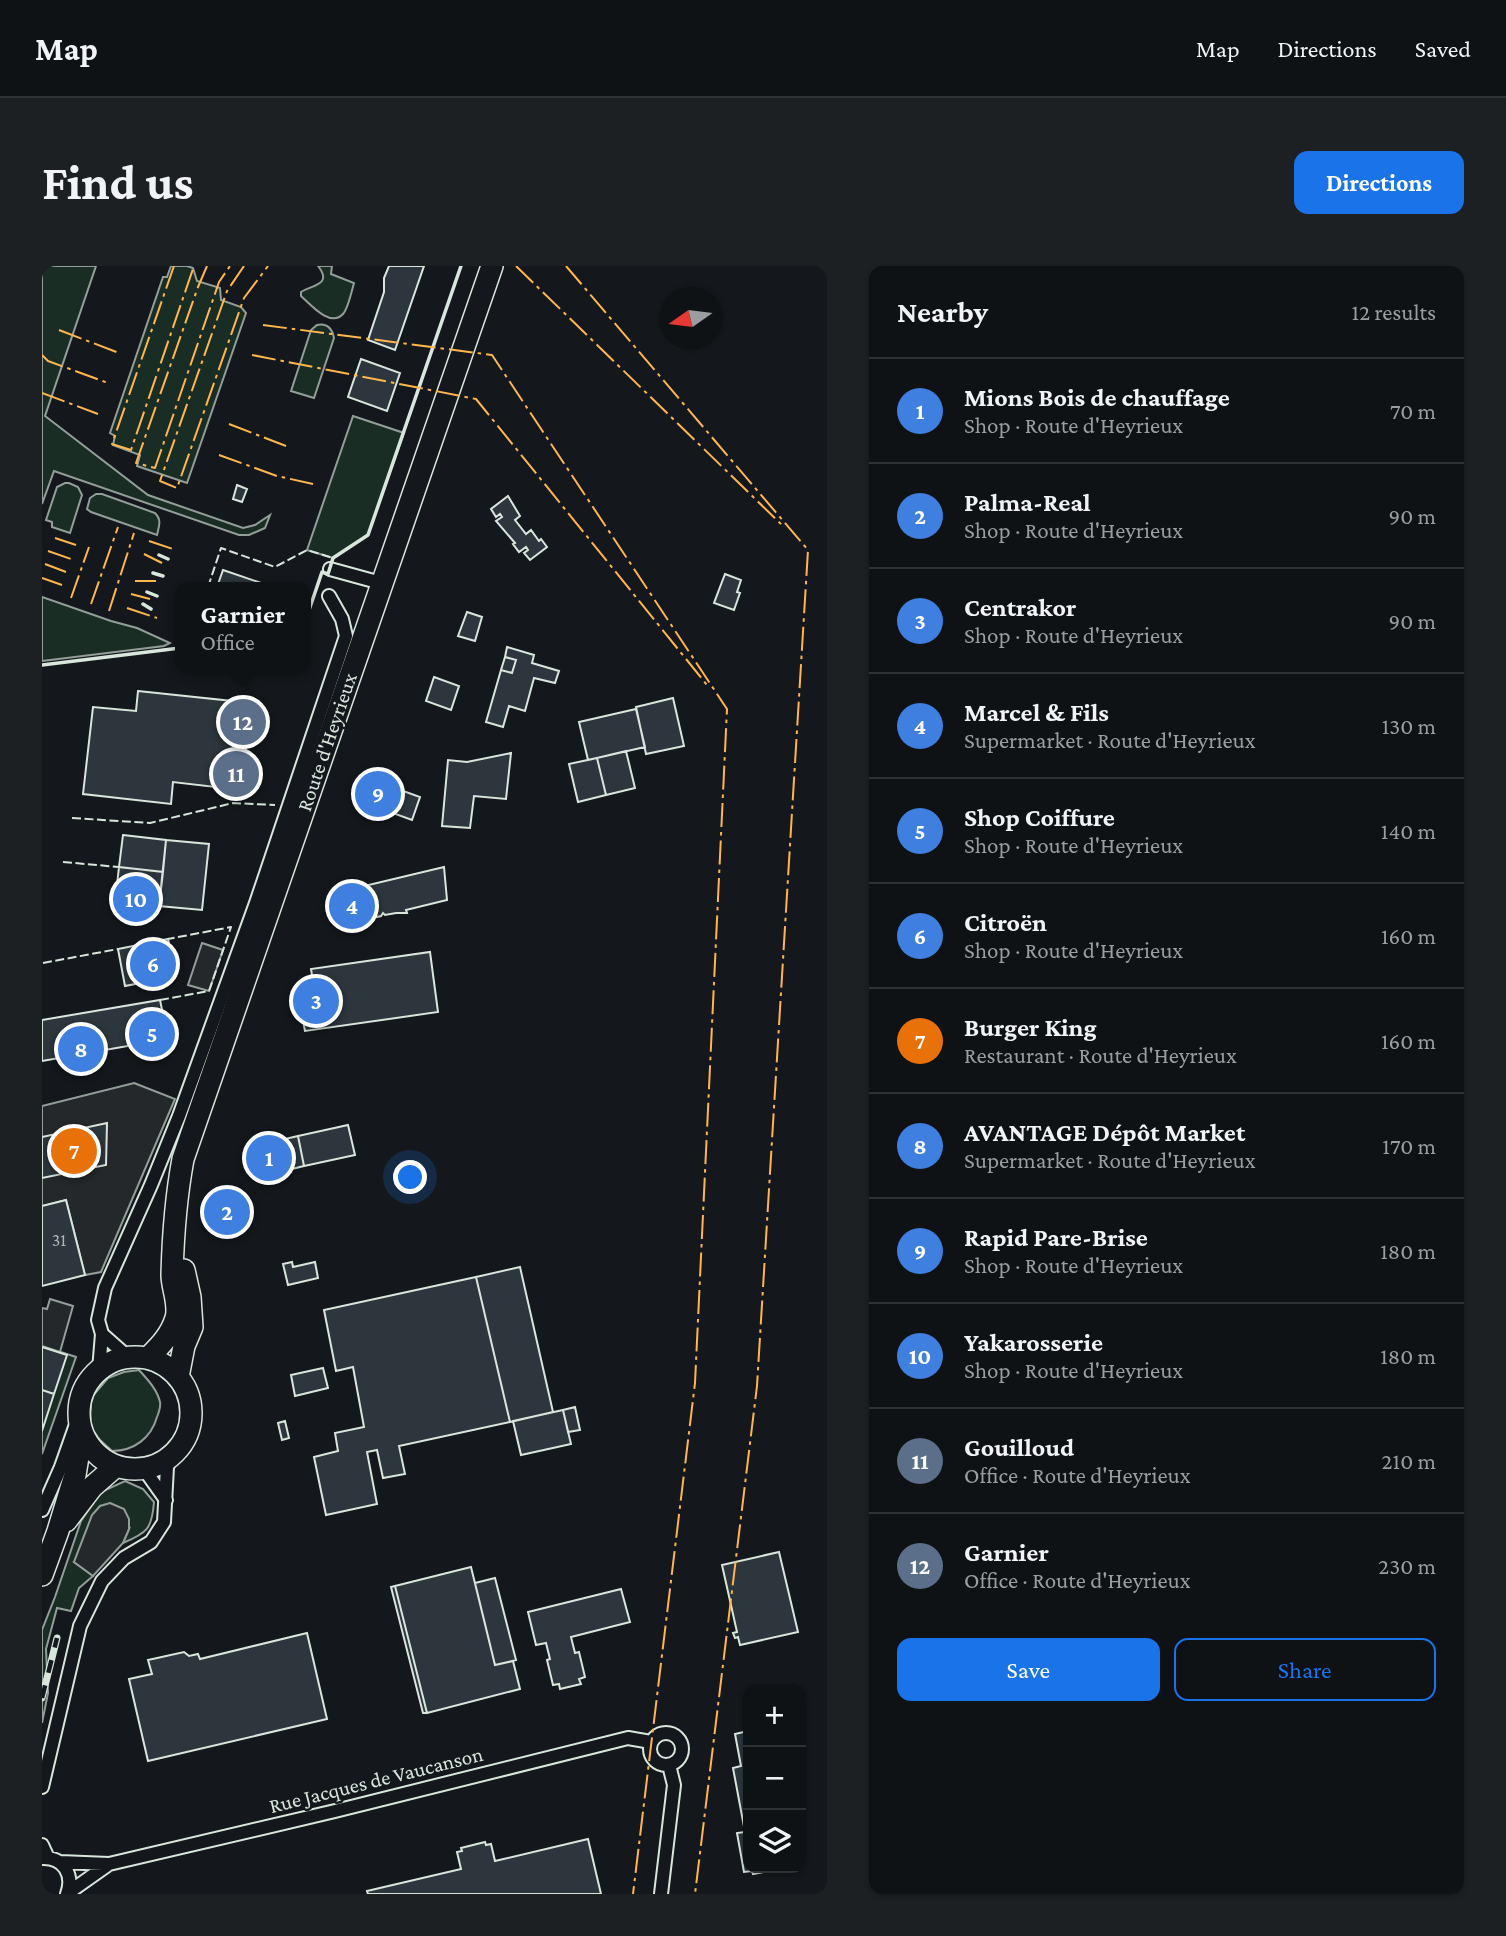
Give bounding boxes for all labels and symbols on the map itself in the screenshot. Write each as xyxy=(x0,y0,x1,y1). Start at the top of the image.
north arrow xyxy=(659,287,722,350)
street label: Route d'Heyrieux xyxy=(292,670,362,814)
pin: 12 xyxy=(220,696,266,748)
pin: 11 xyxy=(213,748,259,800)
pin: 9 xyxy=(355,768,401,820)
pin: 10 xyxy=(113,873,159,925)
pin: 4 xyxy=(329,880,375,932)
pin: 6 xyxy=(130,938,176,990)
pin: 3 xyxy=(293,975,339,1027)
pin: 5 xyxy=(129,1008,175,1060)
pin: 8 xyxy=(58,1023,104,1075)
pin: 7 xyxy=(51,1125,97,1177)
pin: 1 xyxy=(246,1132,292,1184)
your location xyxy=(393,1160,427,1194)
pin: 2 xyxy=(204,1186,250,1238)
house number: 31 xyxy=(52,1230,66,1250)
street label: Rue Jacques de Vaucanson xyxy=(267,1742,485,1818)

